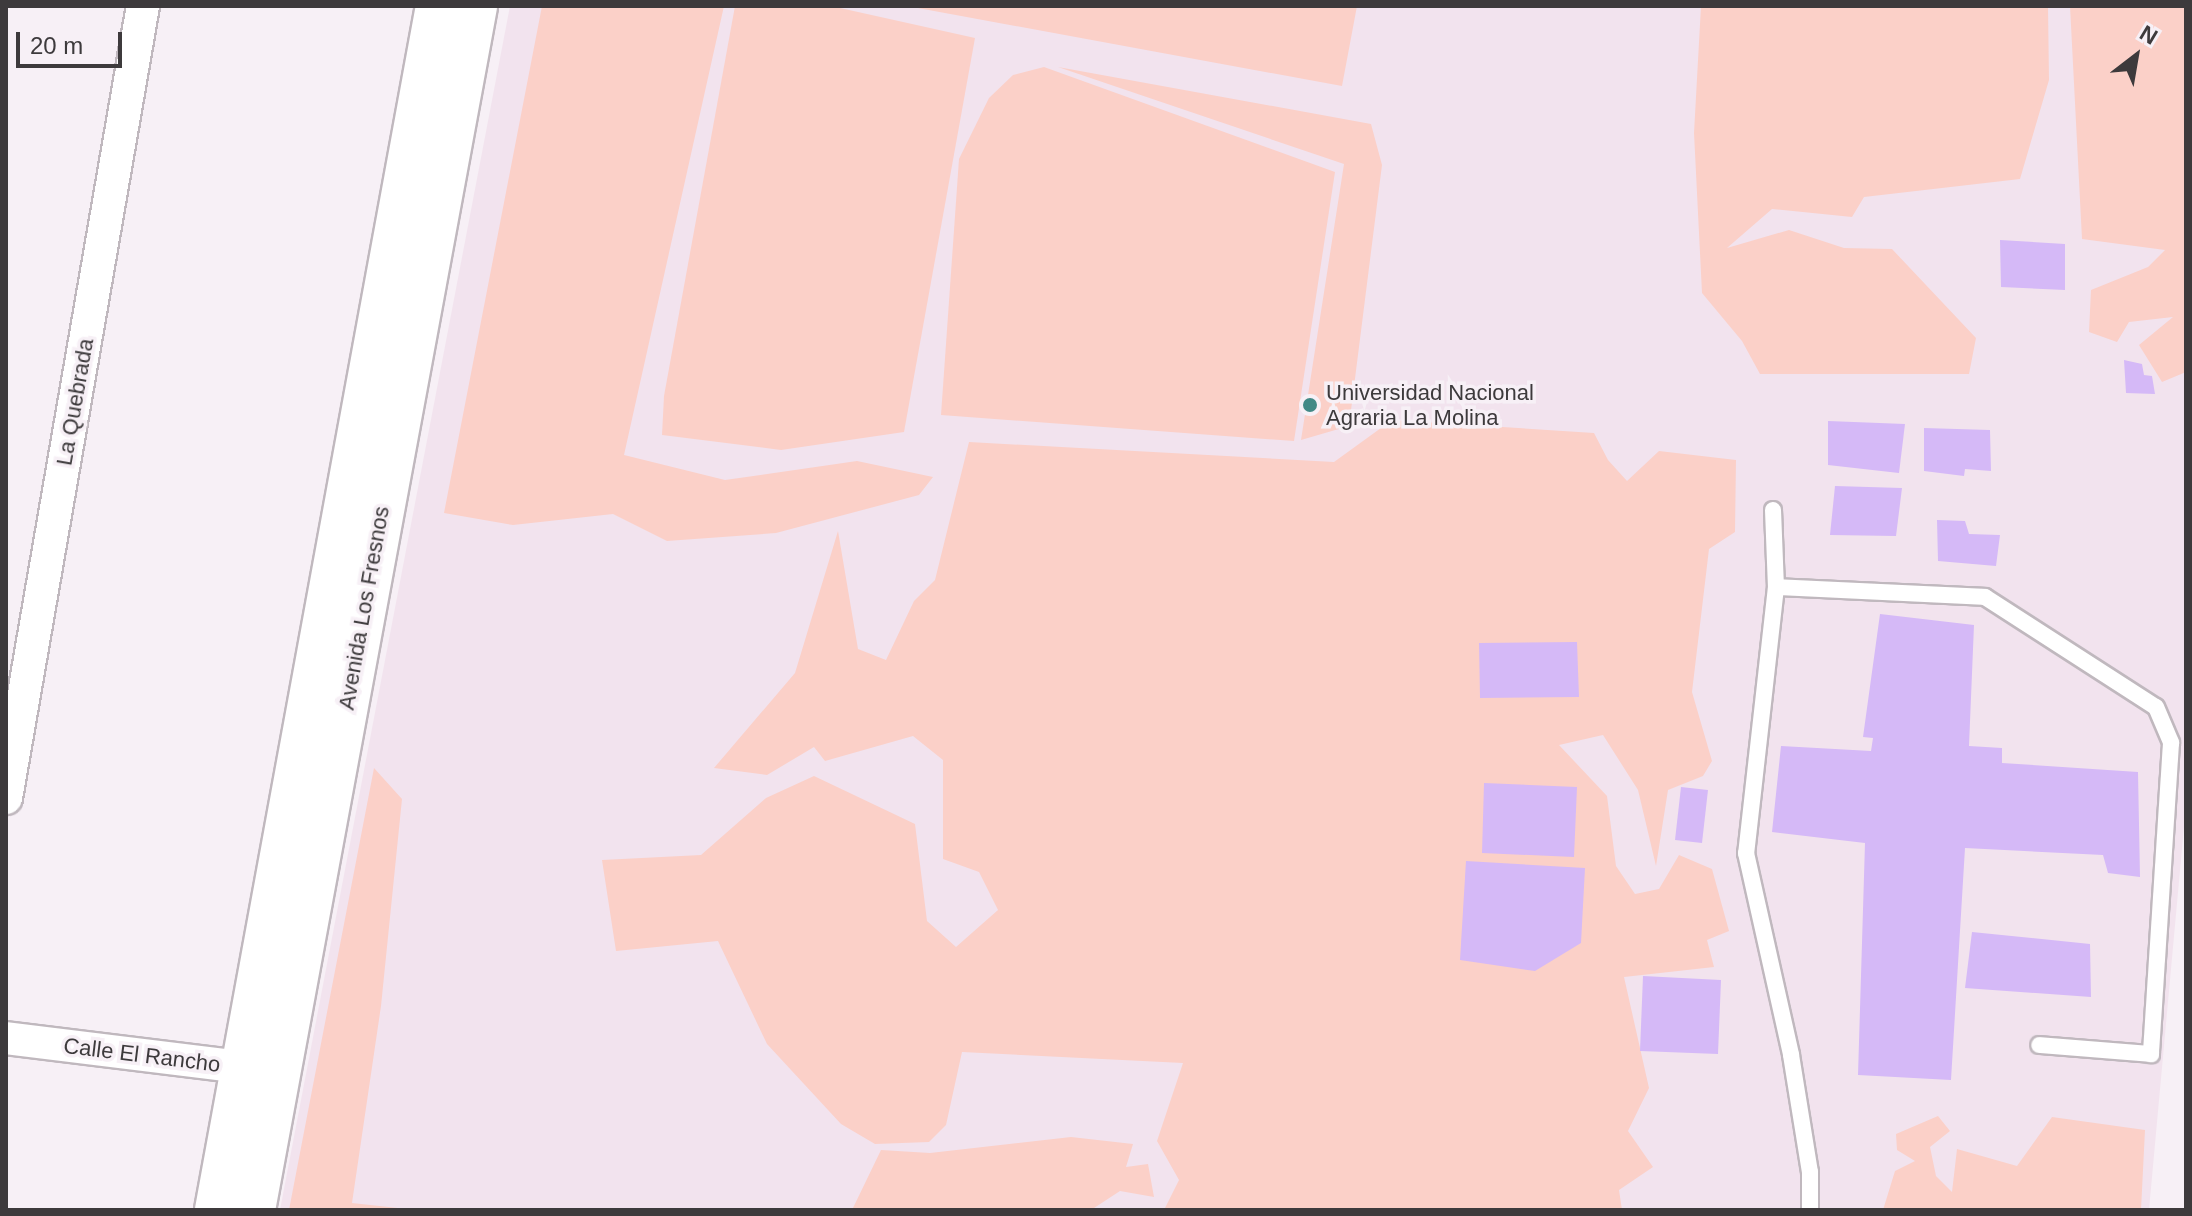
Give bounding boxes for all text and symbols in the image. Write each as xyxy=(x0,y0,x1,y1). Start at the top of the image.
scale bar xyxy=(20,16,126,66)
north arrow xyxy=(2096,16,2176,96)
text: N xyxy=(2135,20,2162,50)
text: 20 m xyxy=(30,32,83,59)
street label: La Quebrada xyxy=(51,336,99,468)
place label: Universidad Nacional Agraria La Molina xyxy=(1326,379,1534,430)
marker: Universidad Nacional Agraria La Molina xyxy=(1301,396,1319,414)
street label: Avenida Los Fresnos xyxy=(333,504,395,712)
street label: Calle El Rancho xyxy=(62,1032,222,1078)

